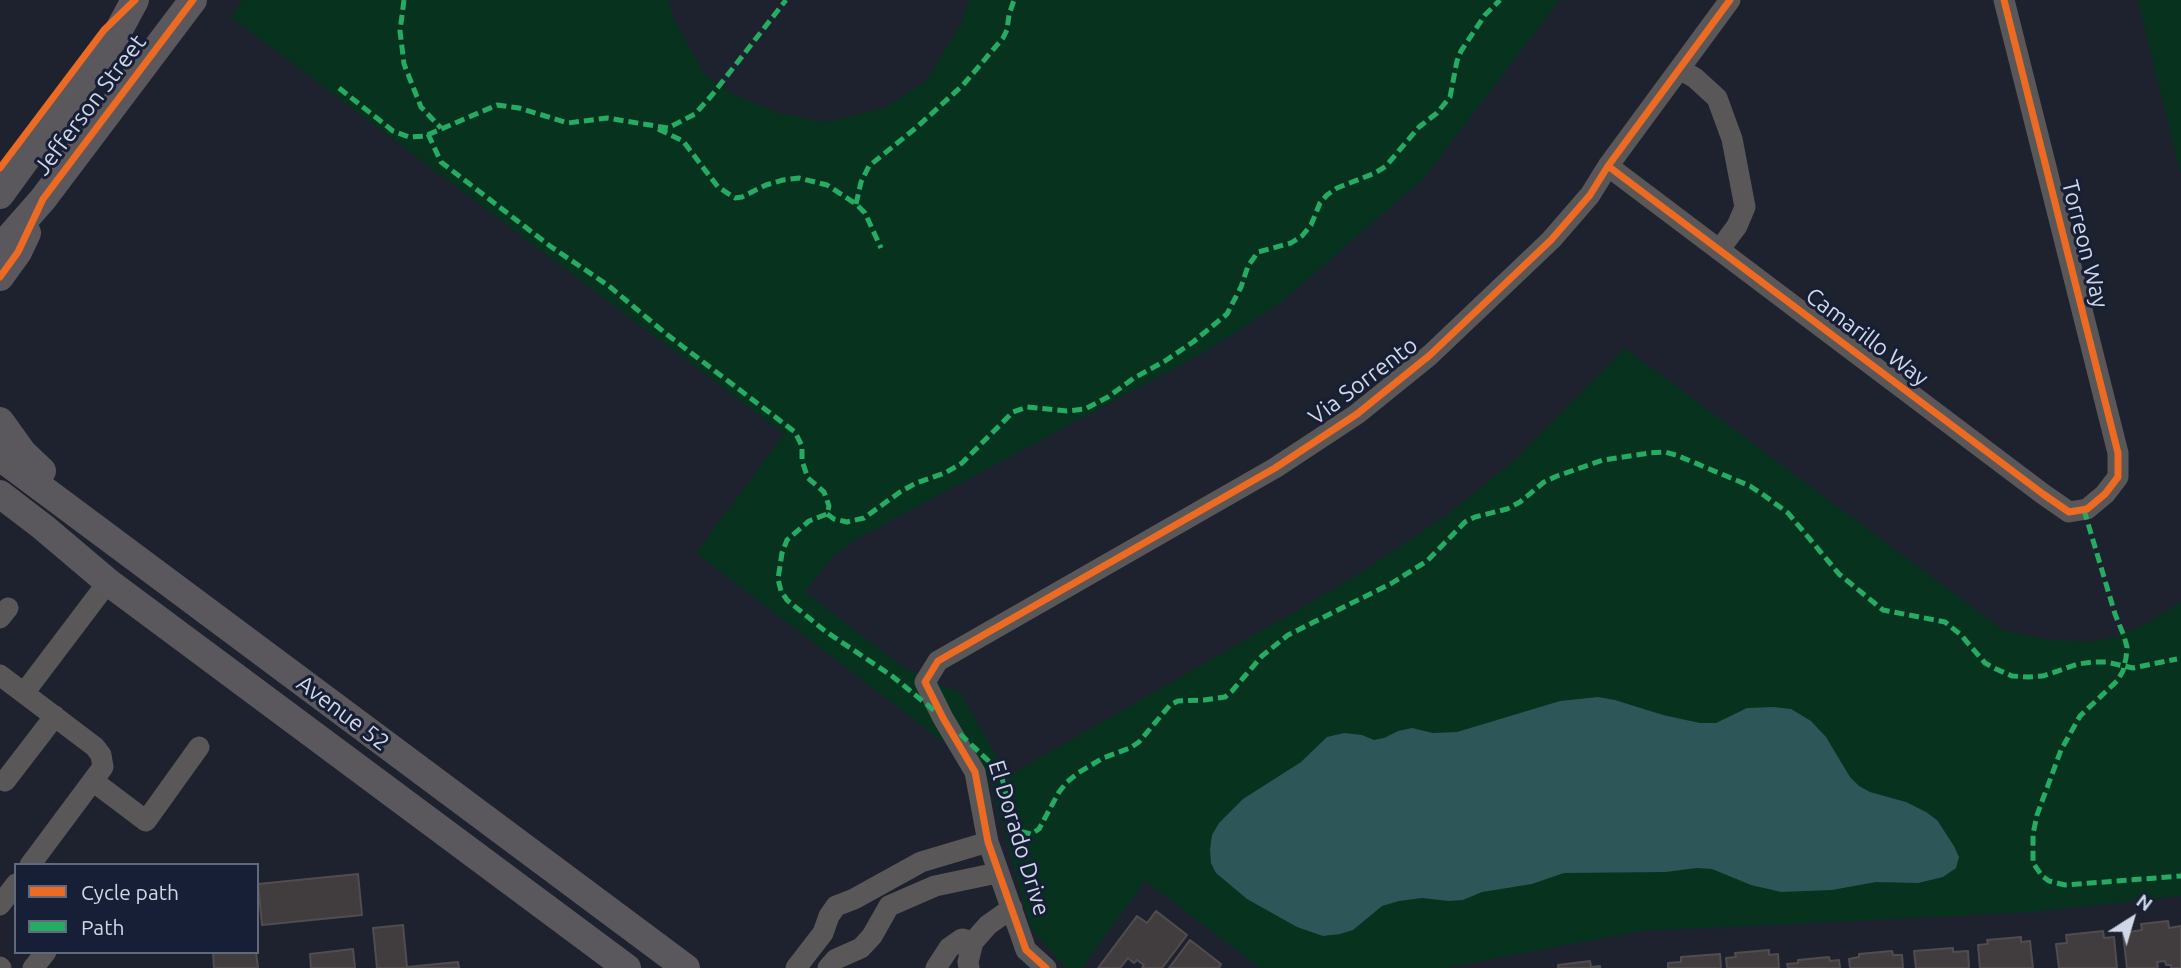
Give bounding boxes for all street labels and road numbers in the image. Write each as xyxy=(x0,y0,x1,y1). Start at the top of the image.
street label: Jefferson Street xyxy=(28,29,152,181)
street label: Torreon Way xyxy=(2056,177,2114,311)
street label: Camarillo Way xyxy=(1800,282,1934,392)
street label: Via Sorrento xyxy=(1303,331,1423,431)
street label: Avenue 52 xyxy=(291,669,395,757)
street label: El Dorado Drive xyxy=(982,757,1056,919)

